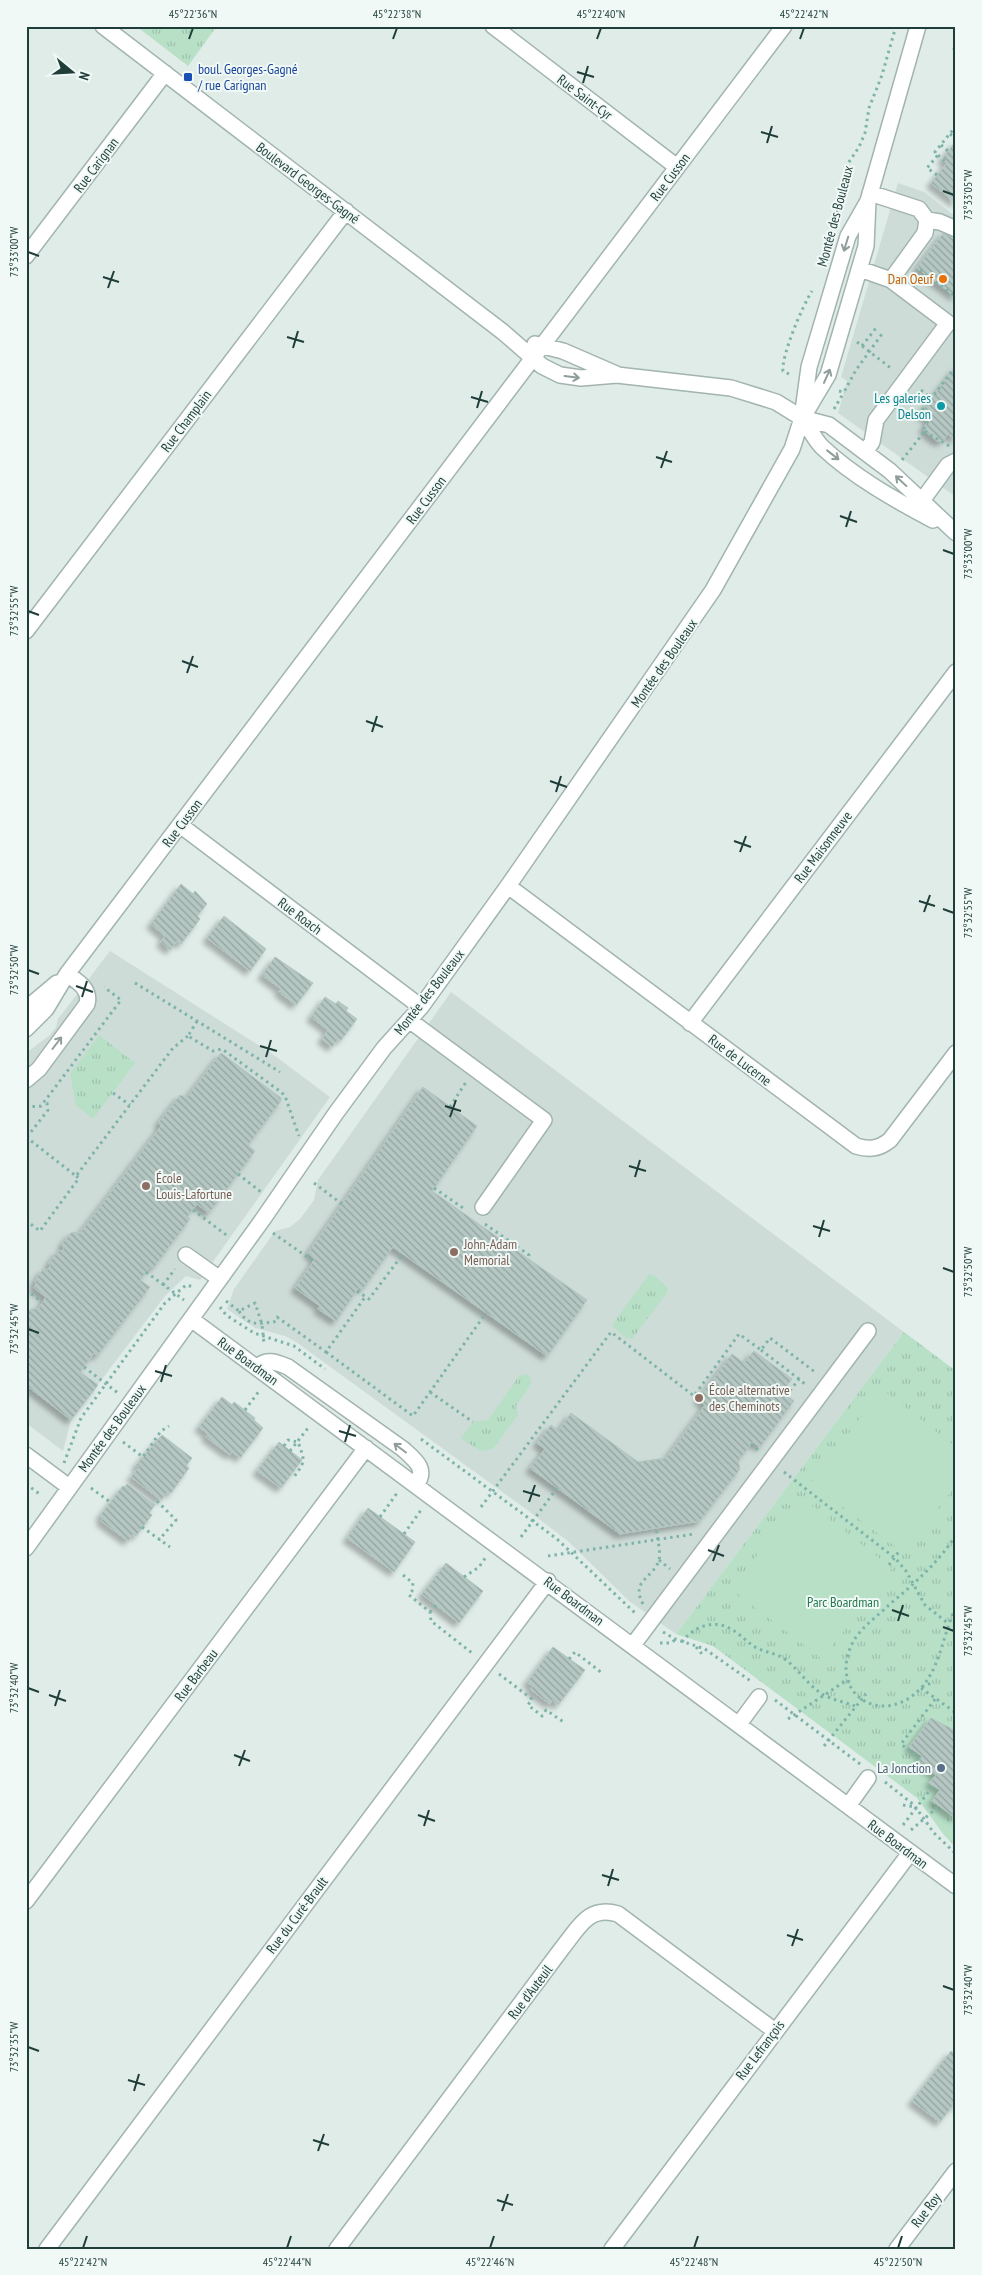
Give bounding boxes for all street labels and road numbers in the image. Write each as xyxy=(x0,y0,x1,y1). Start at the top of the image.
street label: Rue Saint-Cyr xyxy=(554,70,616,124)
street label: Rue Carignan xyxy=(69,134,123,196)
street label: Boulevard Georges-Gagné xyxy=(253,138,363,228)
street label: Rue Cusson xyxy=(646,149,694,205)
street label: Montée des Bouleaux xyxy=(813,163,857,269)
street label: Rue Champlain xyxy=(157,386,215,456)
street label: Rue Cusson xyxy=(402,472,450,528)
street label: Montée des Bouleaux xyxy=(627,615,701,711)
street label: Rue Cusson xyxy=(158,795,206,851)
street label: Rue Maisonneuve xyxy=(790,807,856,886)
street label: Rue Roach xyxy=(274,894,326,938)
street label: Montée des Bouleaux xyxy=(390,945,468,1039)
street label: Rue de Lucerne xyxy=(705,1030,775,1090)
street label: Rue Boardman xyxy=(214,1333,282,1389)
street label: Montée des Bouleaux xyxy=(74,1380,150,1475)
street label: Rue Boardman xyxy=(540,1573,608,1629)
street label: Rue Barbeau xyxy=(170,1645,222,1705)
street label: Rue Boardman xyxy=(864,1816,932,1872)
street label: Rue du Curé-Brault xyxy=(262,1873,332,1957)
street label: Rue d'Auteuil xyxy=(504,1961,557,2023)
street label: Rue Lefrançois xyxy=(732,2016,788,2083)
street label: Rue Roy xyxy=(907,2188,945,2231)

